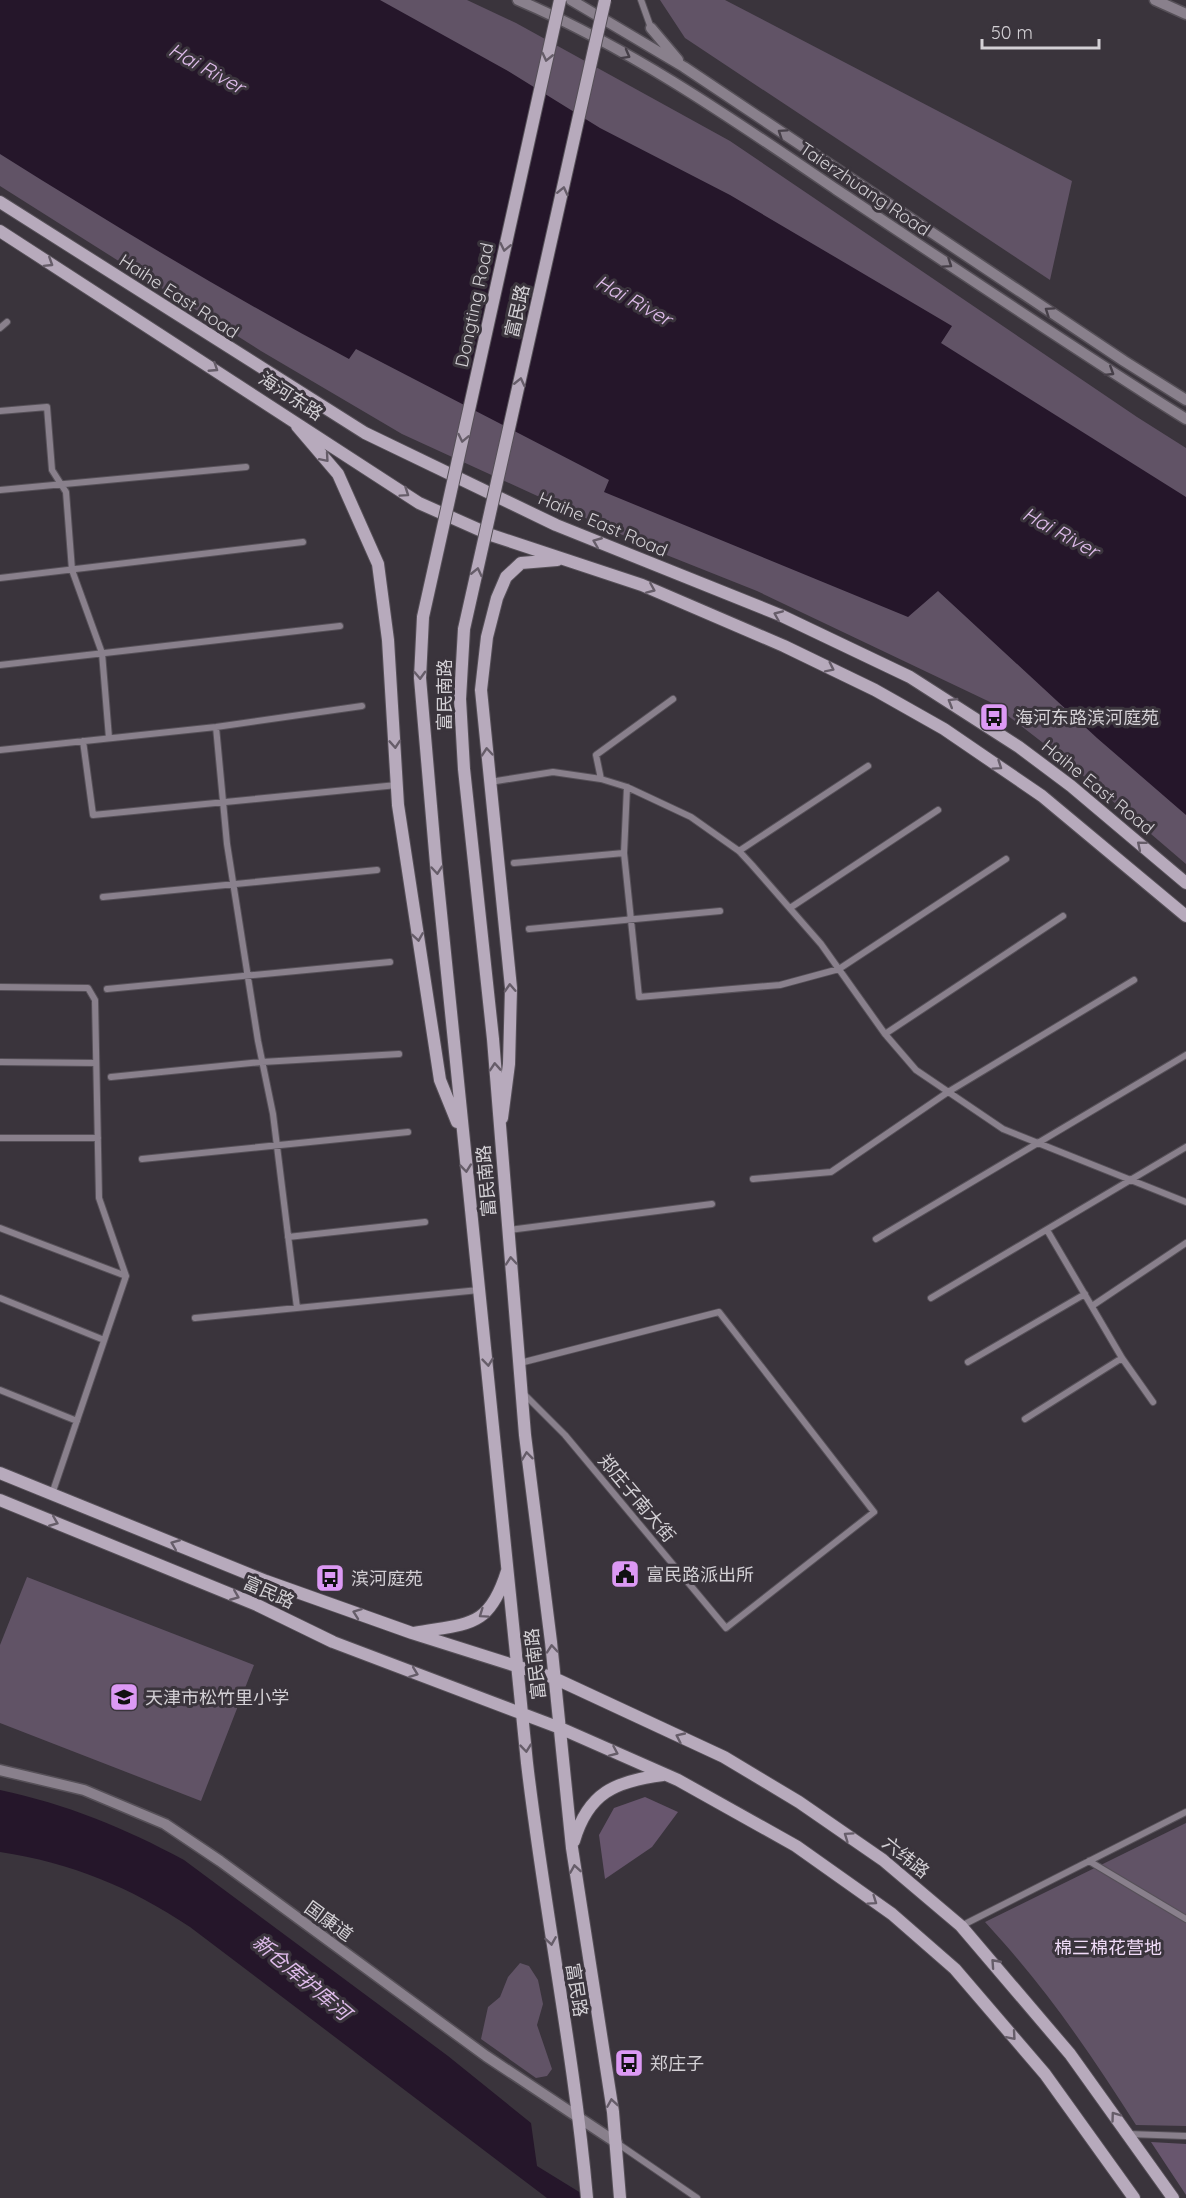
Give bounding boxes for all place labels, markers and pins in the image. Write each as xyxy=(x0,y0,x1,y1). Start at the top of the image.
bus stop icon: 海河东路滨河庭苑 xyxy=(978,701,1010,733)
place label: 海河东路滨河庭苑 xyxy=(1015,706,1159,729)
public building icon: 富民路派出所 xyxy=(609,1558,641,1590)
bus stop icon: 滨河庭苑 xyxy=(314,1562,346,1594)
place label: 富民路派出所 xyxy=(646,1563,754,1586)
place label: 滨河庭苑 xyxy=(351,1567,423,1590)
school or university icon: 天津市松竹里小学 xyxy=(108,1681,140,1713)
place label: 天津市松竹里小学 xyxy=(145,1686,289,1709)
bus stop icon: 郑庄子 xyxy=(613,2047,645,2079)
place label: 郑庄子 xyxy=(650,2052,704,2075)

